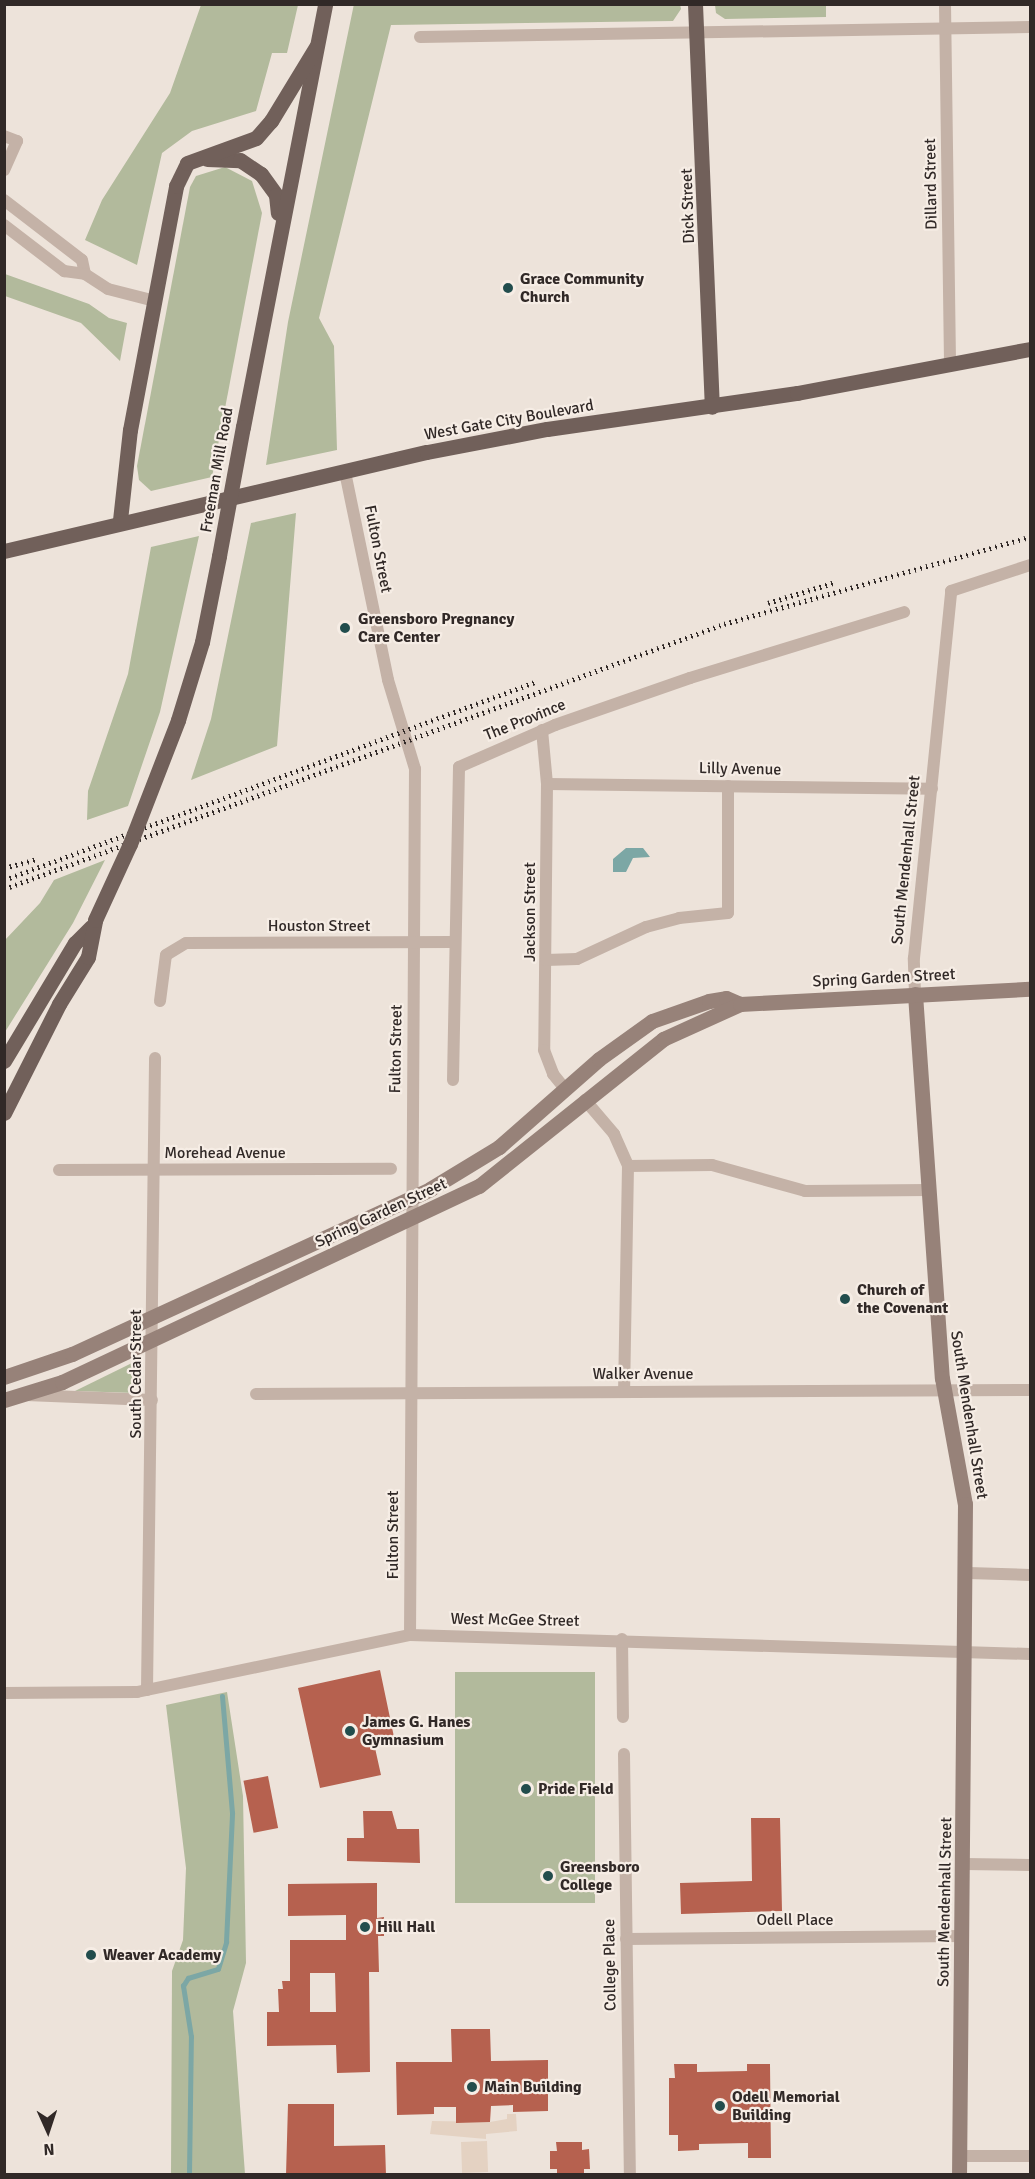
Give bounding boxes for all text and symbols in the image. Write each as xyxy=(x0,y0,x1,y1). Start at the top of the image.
street label: Dillard Street xyxy=(921,138,941,230)
street label: Dick Street xyxy=(677,168,699,244)
place label: Grace Community Church xyxy=(520,269,644,307)
marker: Grace Community Church xyxy=(501,281,515,295)
street label: West Gate City Boulevard xyxy=(423,396,595,444)
street label: Freeman Mill Road xyxy=(197,406,237,534)
street label: Fulton Street xyxy=(360,504,396,594)
place label: Greensboro Pregnancy Care Center xyxy=(358,609,514,647)
marker: Greensboro Pregnancy Care Center xyxy=(336,619,354,637)
street label: The Province xyxy=(481,695,569,745)
street label: Lilly Avenue xyxy=(699,759,781,779)
street label: South Mendenhall Street xyxy=(888,775,924,945)
street label: Jackson Street xyxy=(520,862,540,962)
street label: Houston Street xyxy=(268,916,370,936)
street label: Spring Garden Street xyxy=(812,965,956,991)
street label: Fulton Street xyxy=(386,1004,406,1094)
street label: Morehead Avenue xyxy=(164,1143,286,1163)
street label: Spring Garden Street xyxy=(312,1174,450,1252)
place label: Church of the Covenant xyxy=(857,1280,948,1318)
marker: Church of the Covenant xyxy=(838,1292,852,1306)
street label: South Cedar Street xyxy=(126,1309,146,1439)
street label: South Mendenhall Street xyxy=(946,1330,992,1500)
street label: Walker Avenue xyxy=(593,1364,693,1384)
street label: Fulton Street xyxy=(383,1491,403,1579)
street label: West McGee Street xyxy=(450,1609,580,1631)
place label: James G. Hanes Gymnasium xyxy=(362,1712,470,1750)
marker: James G. Hanes Gymnasium xyxy=(343,1724,357,1738)
place label: Pride Field xyxy=(538,1779,614,1799)
marker: Pride Field xyxy=(519,1782,533,1796)
street label: South Mendenhall Street xyxy=(934,1817,956,1987)
place label: Greensboro College xyxy=(560,1857,640,1895)
marker: Greensboro College xyxy=(541,1869,555,1883)
street label: Odell Place xyxy=(756,1910,834,1930)
place label: Hill Hall xyxy=(377,1917,435,1937)
street label: College Place xyxy=(600,1919,620,2011)
marker: Hill Hall xyxy=(358,1920,372,1934)
place label: Weaver Academy xyxy=(103,1945,221,1965)
marker: Weaver Academy xyxy=(84,1948,98,1962)
place label: Main Building xyxy=(484,2077,582,2097)
marker: Main Building xyxy=(465,2080,479,2094)
place label: Odell Memorial Building xyxy=(732,2087,840,2125)
marker: Odell Memorial Building xyxy=(713,2099,727,2113)
north arrow xyxy=(18,2101,78,2161)
text: N xyxy=(43,2139,55,2159)

